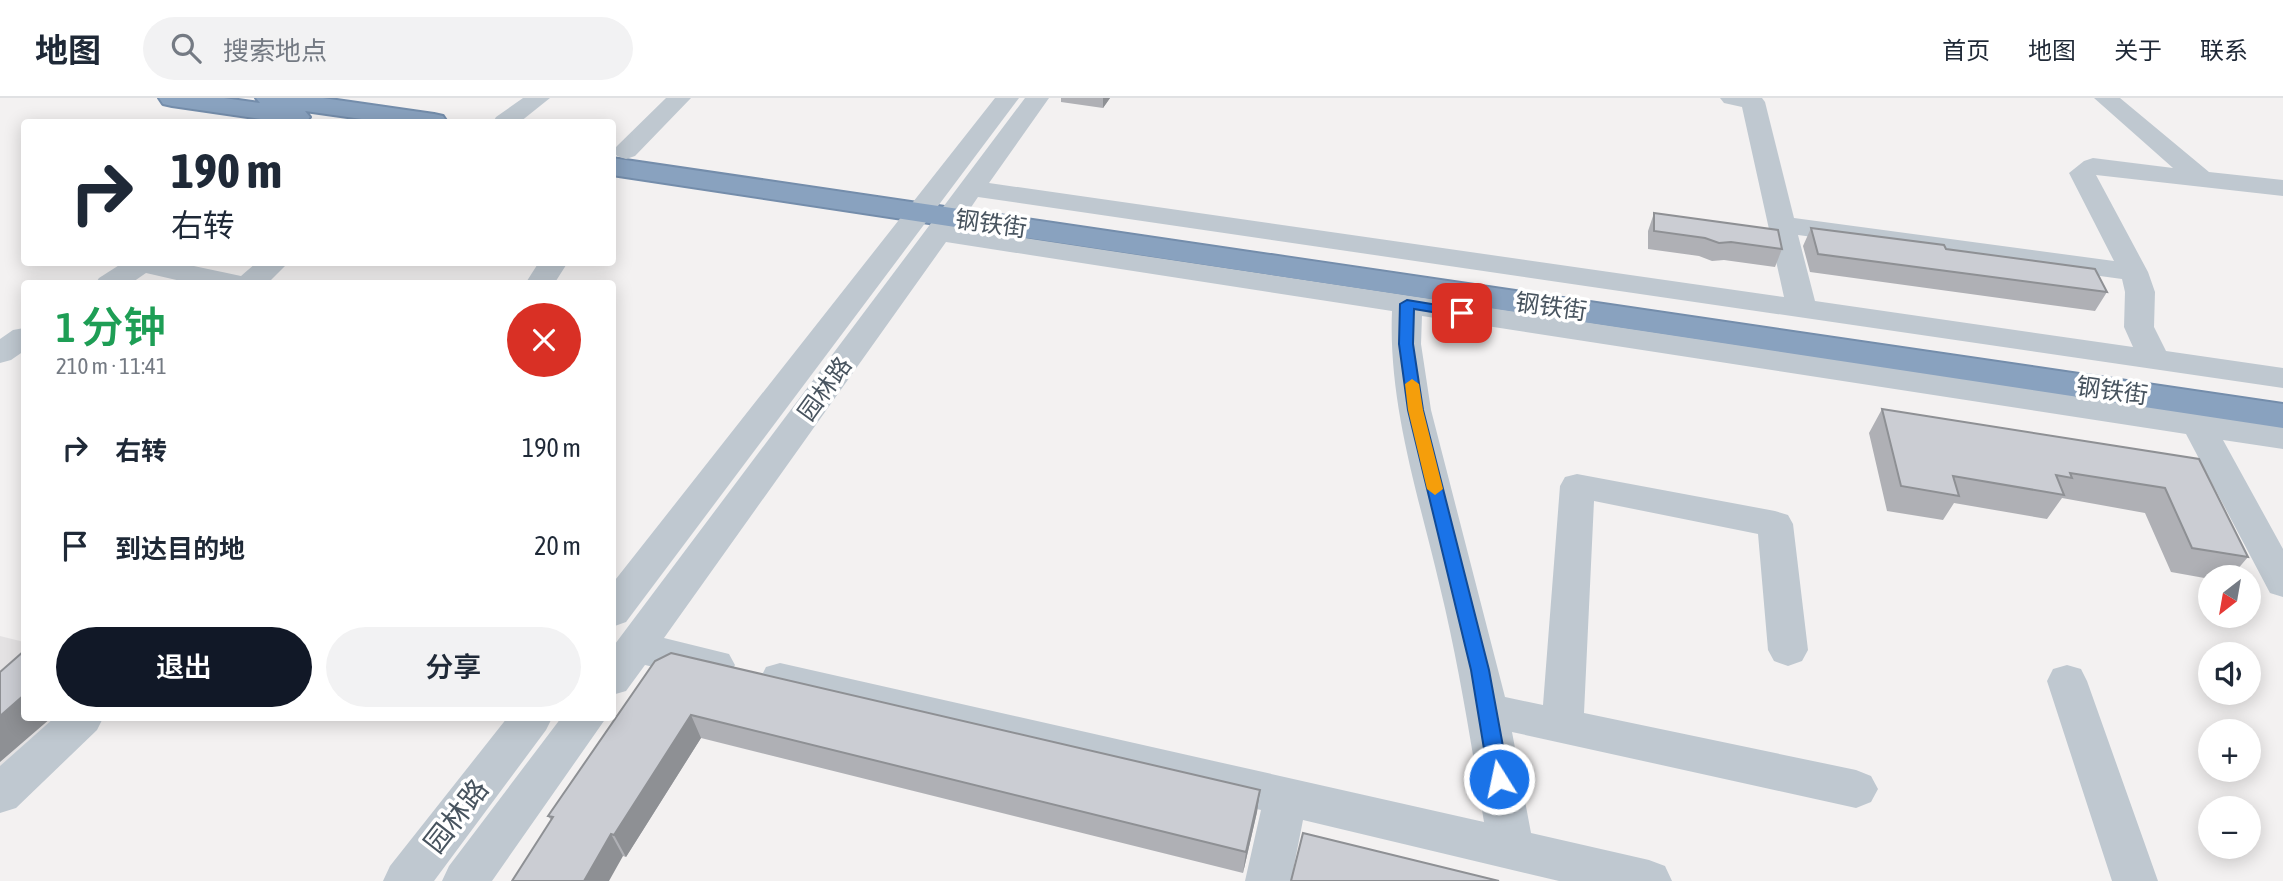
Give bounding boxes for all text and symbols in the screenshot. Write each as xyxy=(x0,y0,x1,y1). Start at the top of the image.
search box xyxy=(143,17,633,80)
icon: search xyxy=(167,29,205,67)
text: 地图 xyxy=(35,31,101,69)
text: 搜索地点 xyxy=(223,36,327,66)
text: 首页 xyxy=(1942,37,1990,64)
text: 地图 xyxy=(2028,37,2076,64)
text: 关于 xyxy=(2114,37,2162,64)
text: 联系 xyxy=(2200,37,2248,64)
text: 190 m xyxy=(171,142,282,198)
icon: right xyxy=(56,147,147,238)
street label: 钢铁街 xyxy=(954,205,1029,242)
text: 右转 xyxy=(171,207,235,244)
pin xyxy=(1432,283,1492,343)
street label: 钢铁街 xyxy=(1514,288,1589,325)
icon: arrive xyxy=(1443,294,1481,332)
text: 1 分钟 xyxy=(56,303,166,351)
button: close xyxy=(507,303,581,377)
street label: 园林路 xyxy=(793,352,857,426)
text: 210 m · 11:41 xyxy=(56,353,167,379)
street label: 钢铁街 xyxy=(2075,372,2150,409)
icon: right xyxy=(56,429,94,467)
text: 190 m xyxy=(522,433,581,463)
text: 右转 xyxy=(115,436,167,466)
icon: arrive xyxy=(56,527,94,565)
text: 20 m xyxy=(534,531,581,561)
text: 到达目的地 xyxy=(115,534,245,564)
north arrow xyxy=(2198,565,2261,628)
map controls xyxy=(2198,565,2261,859)
button: 退出 xyxy=(56,627,312,707)
button: 分享 xyxy=(326,627,581,707)
button: sound xyxy=(2198,642,2261,705)
button: + xyxy=(2198,719,2261,782)
position arrow xyxy=(1462,742,1536,816)
street label: 园林路 xyxy=(418,773,494,859)
button: − xyxy=(2198,796,2261,859)

